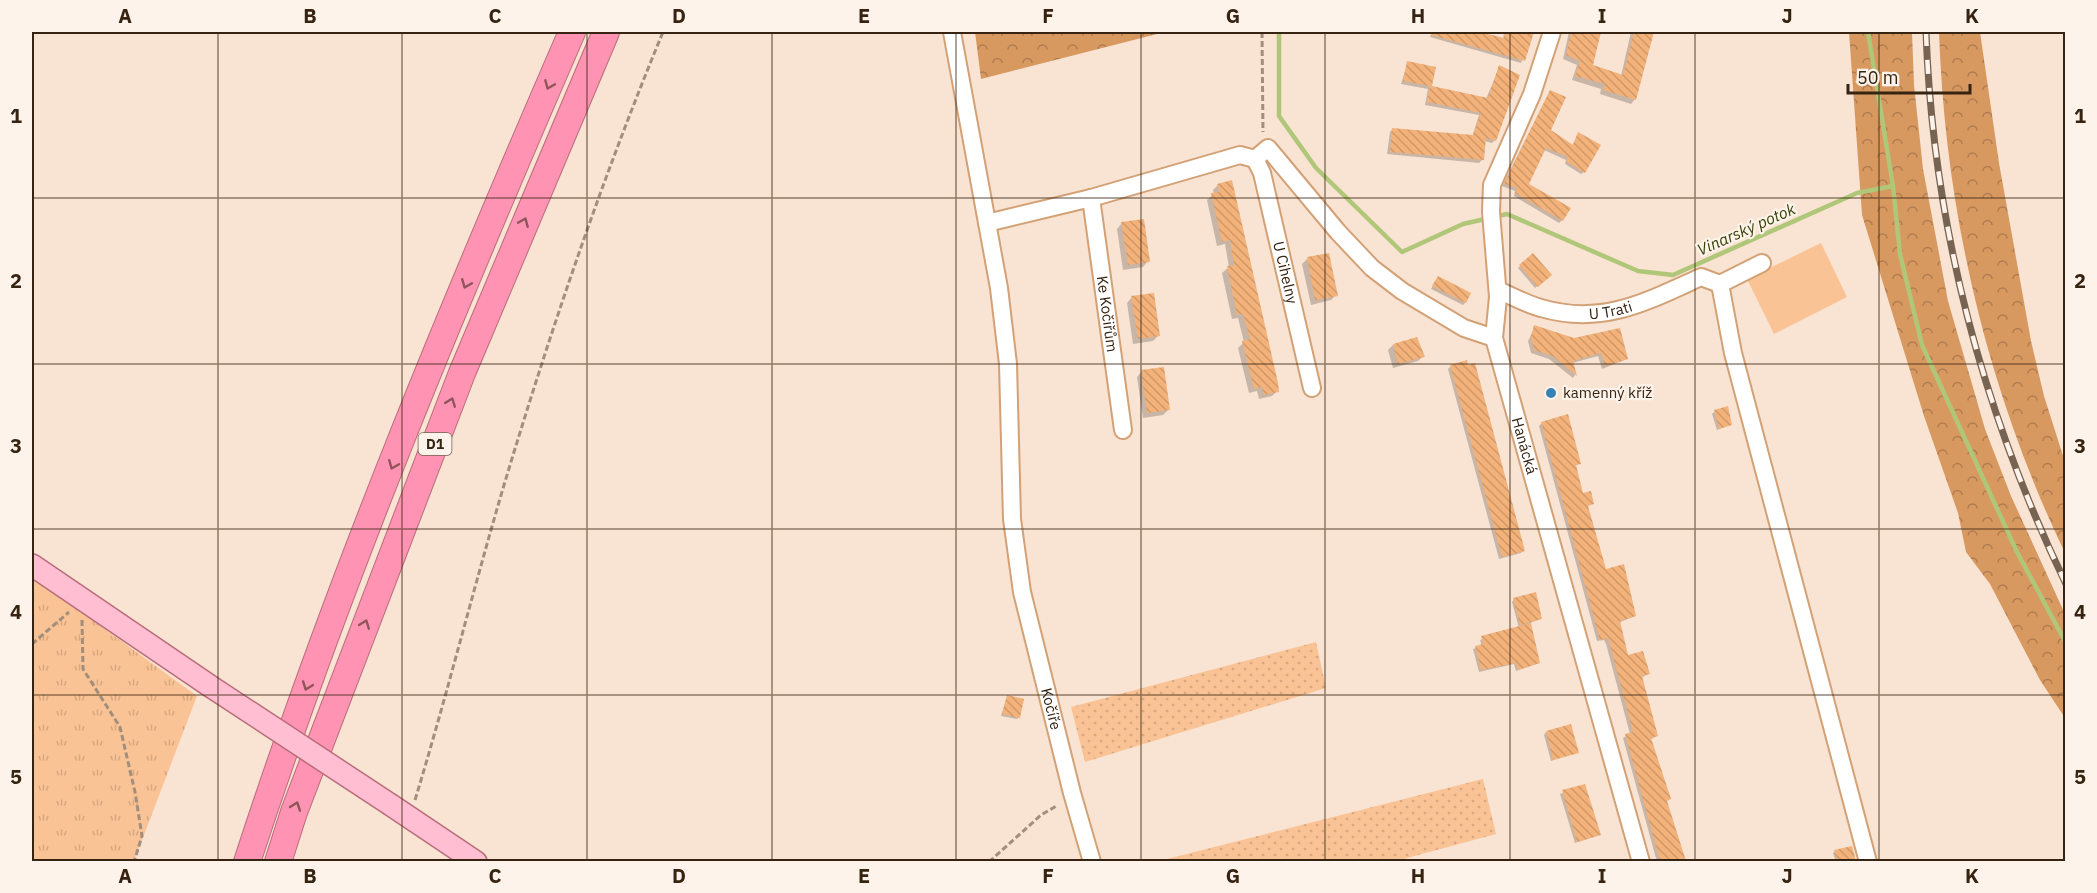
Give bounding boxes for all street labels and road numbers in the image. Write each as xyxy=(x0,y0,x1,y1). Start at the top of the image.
street label: U Cihelny xyxy=(1269,239,1302,306)
street label: Ke Kočiřům xyxy=(1093,274,1122,353)
street label: U Trati xyxy=(1588,297,1635,323)
street label: Hanácká xyxy=(1508,415,1542,476)
road number: D1 xyxy=(418,433,452,455)
street label: Kočíře xyxy=(1037,686,1066,732)

